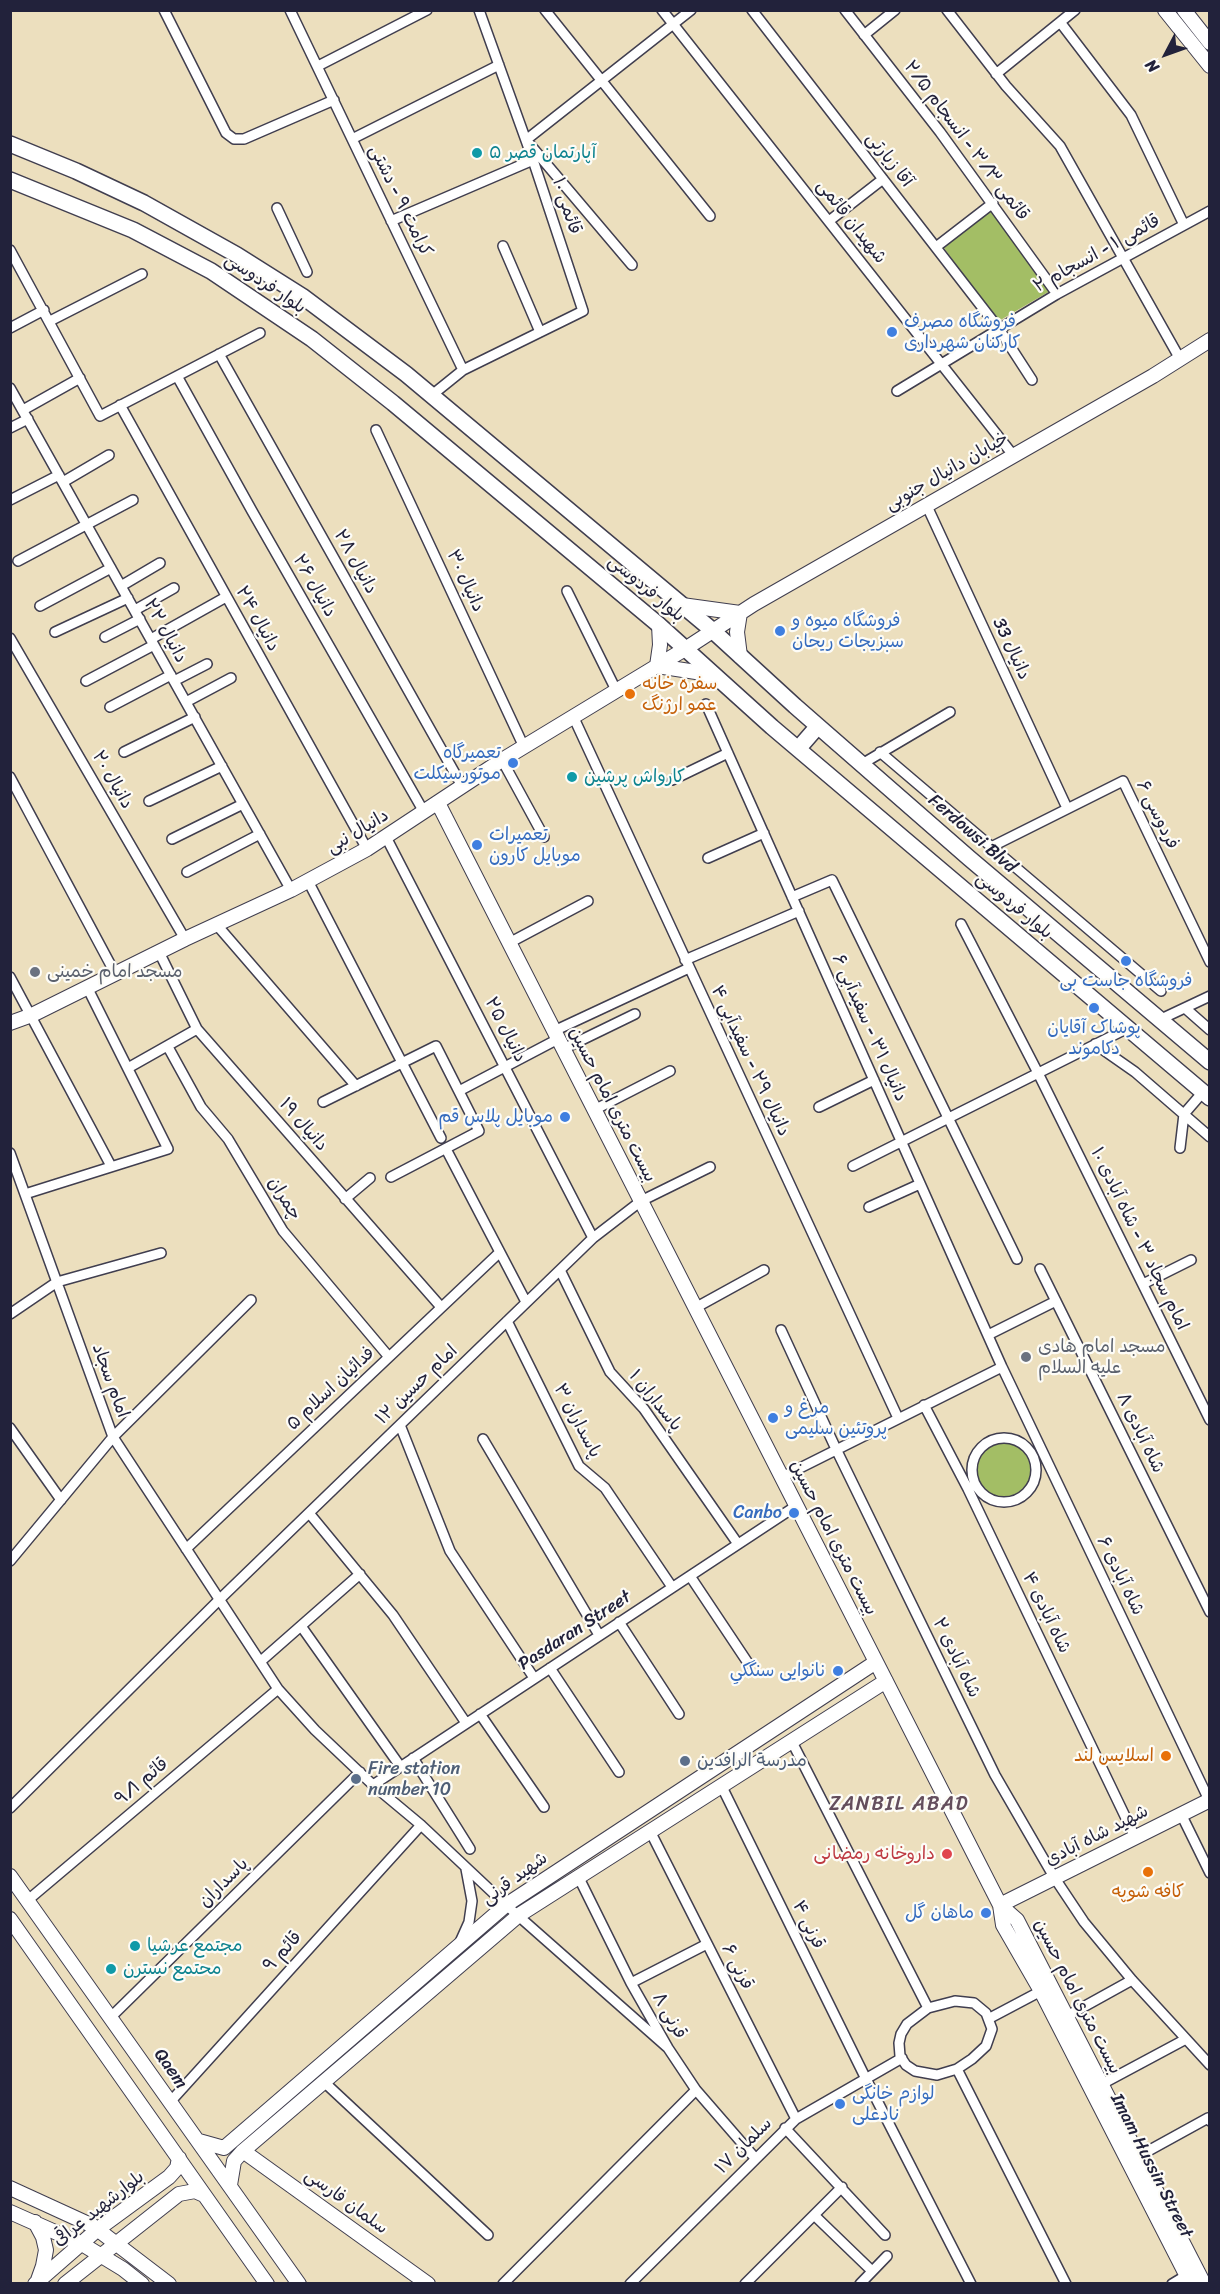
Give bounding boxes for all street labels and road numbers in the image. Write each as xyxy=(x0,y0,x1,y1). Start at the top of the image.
street label: قائمی ۳/۳ - انسجام ۲/۵ xyxy=(899,57,1033,225)
street label: آقا زیارتی xyxy=(861,128,917,192)
street label: کرامت ۹ - دشتی xyxy=(364,142,436,260)
street label: قائمی ۱۰ xyxy=(547,175,585,237)
street label: شهیدان قائمی xyxy=(811,176,891,268)
street label: قائمی ۱ - انسجام ۲ xyxy=(1030,210,1164,298)
street label: بلوار فردوسی xyxy=(220,249,310,319)
street label: خیابان دانیال جنوبی xyxy=(881,428,1013,516)
street label: دانیال ۲۸ xyxy=(328,526,382,598)
street label: دانیال ۳۰ xyxy=(441,546,489,616)
street label: دانیال ۲۶ xyxy=(287,551,341,621)
street label: بلوار فردوسی xyxy=(603,551,689,627)
street label: دانیال ۲۴ xyxy=(230,583,284,655)
street label: دانیال ۲۲ xyxy=(139,595,191,667)
street label: دانیال 33 xyxy=(987,615,1035,683)
street label: دانیال ۲۰ xyxy=(87,747,137,813)
street label: فردوسی ۶ xyxy=(1131,777,1183,853)
street label: Ferdowsi Blvd xyxy=(923,790,1021,878)
street label: دانیال نبی xyxy=(323,805,393,859)
street label: بلوار فردوسی xyxy=(971,868,1057,944)
street label: دانیال ۳۱ - سفیدآبی ۶ xyxy=(827,951,911,1105)
street label: دانیال ۲۹ - سفیدآبی ۴ xyxy=(706,982,794,1140)
street label: دانیال ۲۵ xyxy=(479,994,531,1066)
street label: بیست متری امام حسین xyxy=(564,1024,660,1186)
street label: دانیال ۱۹ xyxy=(274,1094,332,1156)
street label: امام سجاد ۳ - شاه آبادی ۱۰ xyxy=(1085,1144,1193,1334)
street label: چمران xyxy=(262,1173,306,1225)
street label: امام سجاد xyxy=(87,1341,133,1421)
street label: امام حسین ۱۲ xyxy=(372,1341,462,1429)
street label: فدائیان اسلام ۵ xyxy=(283,1343,379,1435)
street label: پاسداران ۱ xyxy=(624,1366,686,1436)
street label: پاسداران ۳ xyxy=(548,1380,606,1462)
street label: شاه آبادی ۸ xyxy=(1111,1389,1169,1477)
street label: بیست متری امام حسین xyxy=(785,1457,881,1619)
street label: شاه آبادی ۶ xyxy=(1092,1533,1148,1619)
street label: شاه آبادی ۴ xyxy=(1017,1569,1075,1657)
street label: Pasdaran Street xyxy=(515,1587,635,1675)
street label: شاه آبادی ۲ xyxy=(927,1614,985,1702)
street label: قائم ۹/۱ xyxy=(111,1754,173,1810)
street label: شهید شاه آبادی xyxy=(1042,1801,1152,1871)
street label: شهید قرنی xyxy=(478,1848,552,1910)
street label: پاسداران xyxy=(195,1854,253,1912)
street label: قرنی ۴ xyxy=(787,1897,829,1953)
street label: بیست متری امام حسین xyxy=(1029,1916,1125,2078)
street label: قائم ۹ xyxy=(259,1927,307,1977)
street label: قرنی ۶ xyxy=(716,1941,758,1993)
street label: قرنی ۸ xyxy=(647,1989,691,2043)
street label: Qaem xyxy=(149,2045,191,2093)
street label: Imam Hussin Street xyxy=(1105,2090,1197,2242)
street label: سلمان ۱۷ xyxy=(711,2113,777,2179)
street label: سلمان فارسی xyxy=(300,2165,392,2239)
street label: بلوارشهید عراقی xyxy=(49,2167,149,2251)

